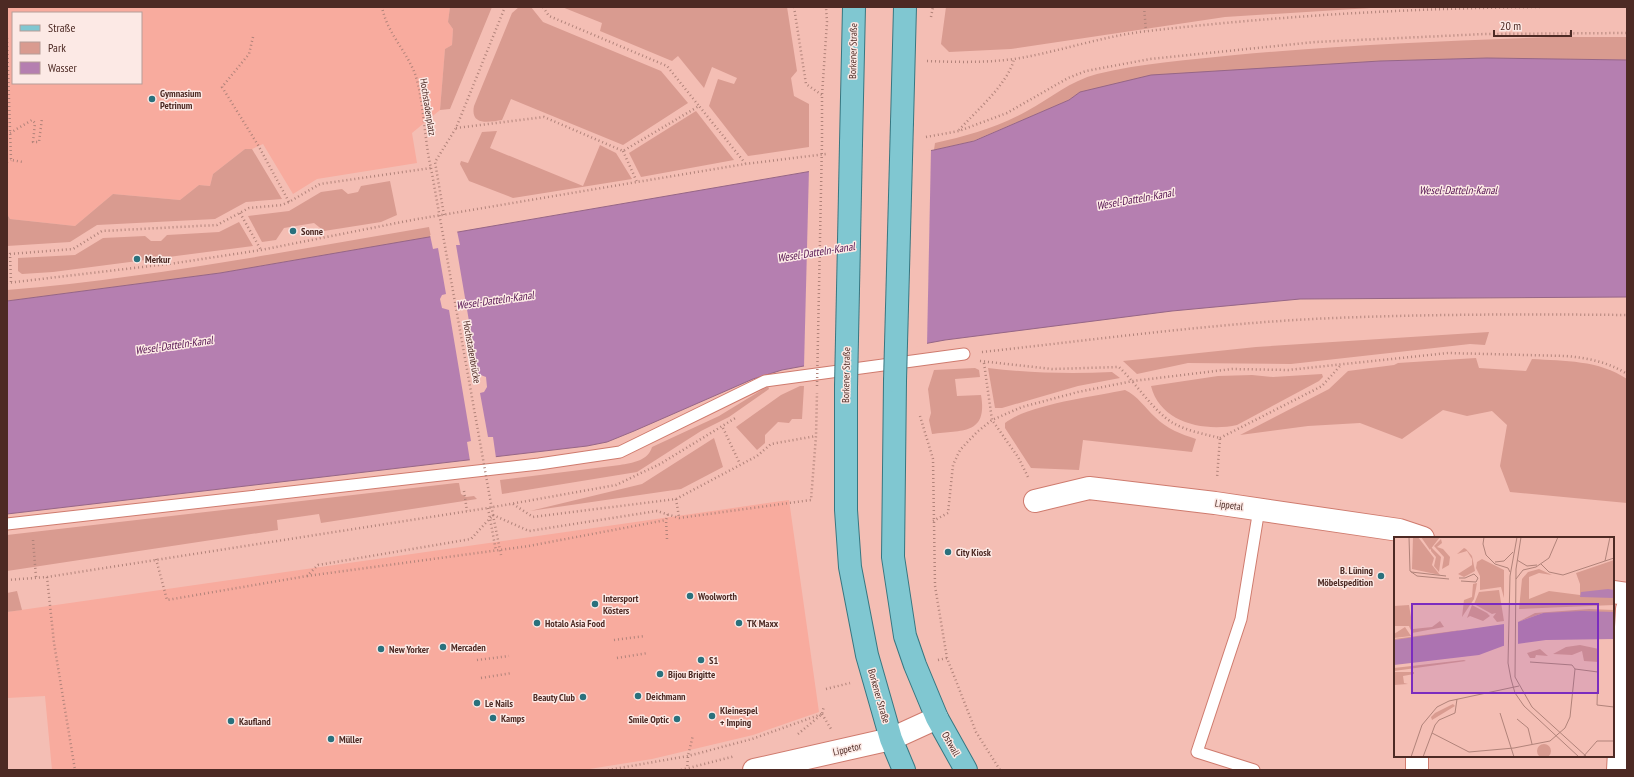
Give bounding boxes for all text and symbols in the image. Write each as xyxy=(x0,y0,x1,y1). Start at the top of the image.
legend xyxy=(12,12,142,84)
scale bar xyxy=(1494,12,1571,38)
text: 20 m xyxy=(1500,18,1521,33)
text: Straße xyxy=(48,20,75,35)
street label: Borkener Straße xyxy=(846,23,860,79)
text: Park xyxy=(48,40,66,55)
text: Wasser xyxy=(48,60,78,75)
street label: Hochstadenplatz xyxy=(417,78,439,137)
place label: Gymnasium Petrinum xyxy=(160,87,201,112)
marker: Gymnasium Petrinum xyxy=(147,94,157,104)
water label: Wesel-Datteln-Kanal xyxy=(1419,183,1499,197)
water label: Wesel-Datteln-Kanal xyxy=(1095,185,1176,213)
place label: Sonne xyxy=(301,225,323,238)
marker: Sonne xyxy=(288,226,298,236)
water label: Wesel-Datteln-Kanal xyxy=(776,239,857,265)
place label: Merkur xyxy=(145,253,170,266)
marker: Merkur xyxy=(132,254,142,264)
water label: Wesel-Datteln-Kanal xyxy=(455,287,536,312)
street label: Hochstadenbrücke xyxy=(460,320,484,384)
water label: Wesel-Datteln-Kanal xyxy=(134,332,215,357)
street label: Borkener Straße xyxy=(839,347,853,403)
street label: Lippetal xyxy=(1214,497,1245,513)
inset map xyxy=(1394,537,1614,757)
place label: City Kiosk xyxy=(956,546,992,559)
marker: City Kiosk xyxy=(943,547,953,557)
place label: B. Lüning Möbelspedition xyxy=(1318,564,1374,589)
marker: B. Lüning Möbelspedition xyxy=(1376,571,1386,581)
place label: Woolworth xyxy=(697,590,737,603)
marker: Woolworth xyxy=(685,591,695,601)
place label: Intersport Kösters xyxy=(603,592,639,617)
marker: Intersport Kösters xyxy=(590,599,600,609)
place label: Hotalo Asia Food xyxy=(545,617,605,630)
place label: TK Maxx xyxy=(747,617,779,630)
marker: Hotalo Asia Food xyxy=(532,618,542,628)
marker: TK Maxx xyxy=(734,618,744,628)
place label: Mercaden xyxy=(451,641,486,654)
marker: Mercaden xyxy=(438,642,448,652)
place label: New Yorker xyxy=(389,643,429,656)
marker: New Yorker xyxy=(376,644,386,654)
place label: S1 xyxy=(709,654,718,667)
marker: S1 xyxy=(696,655,706,665)
street label: Borkener Straße xyxy=(865,667,893,725)
place label: Bijou Brigitte xyxy=(668,668,715,681)
marker: Bijou Brigitte xyxy=(655,669,665,679)
place label: Deichmann xyxy=(646,690,686,703)
place label: Beauty Club xyxy=(533,691,576,704)
marker: Deichmann xyxy=(633,691,643,701)
marker: Beauty Club xyxy=(578,692,588,702)
place label: Le Nails xyxy=(485,697,514,710)
marker: Le Nails xyxy=(472,698,482,708)
place label: Kleinespel + Imping xyxy=(720,704,758,729)
marker: Kleinespel + Imping xyxy=(707,711,717,721)
place label: Kamps xyxy=(501,712,525,725)
marker: Kamps xyxy=(488,713,498,723)
place label: Smile Optic xyxy=(628,713,669,726)
marker: Smile Optic xyxy=(672,714,682,724)
place label: Kaufland xyxy=(239,715,271,728)
marker: Kaufland xyxy=(226,716,236,726)
street label: Ostwall xyxy=(939,729,963,759)
place label: Müller xyxy=(339,733,362,746)
marker: Müller xyxy=(326,734,336,744)
street label: Lippetor xyxy=(831,739,863,759)

